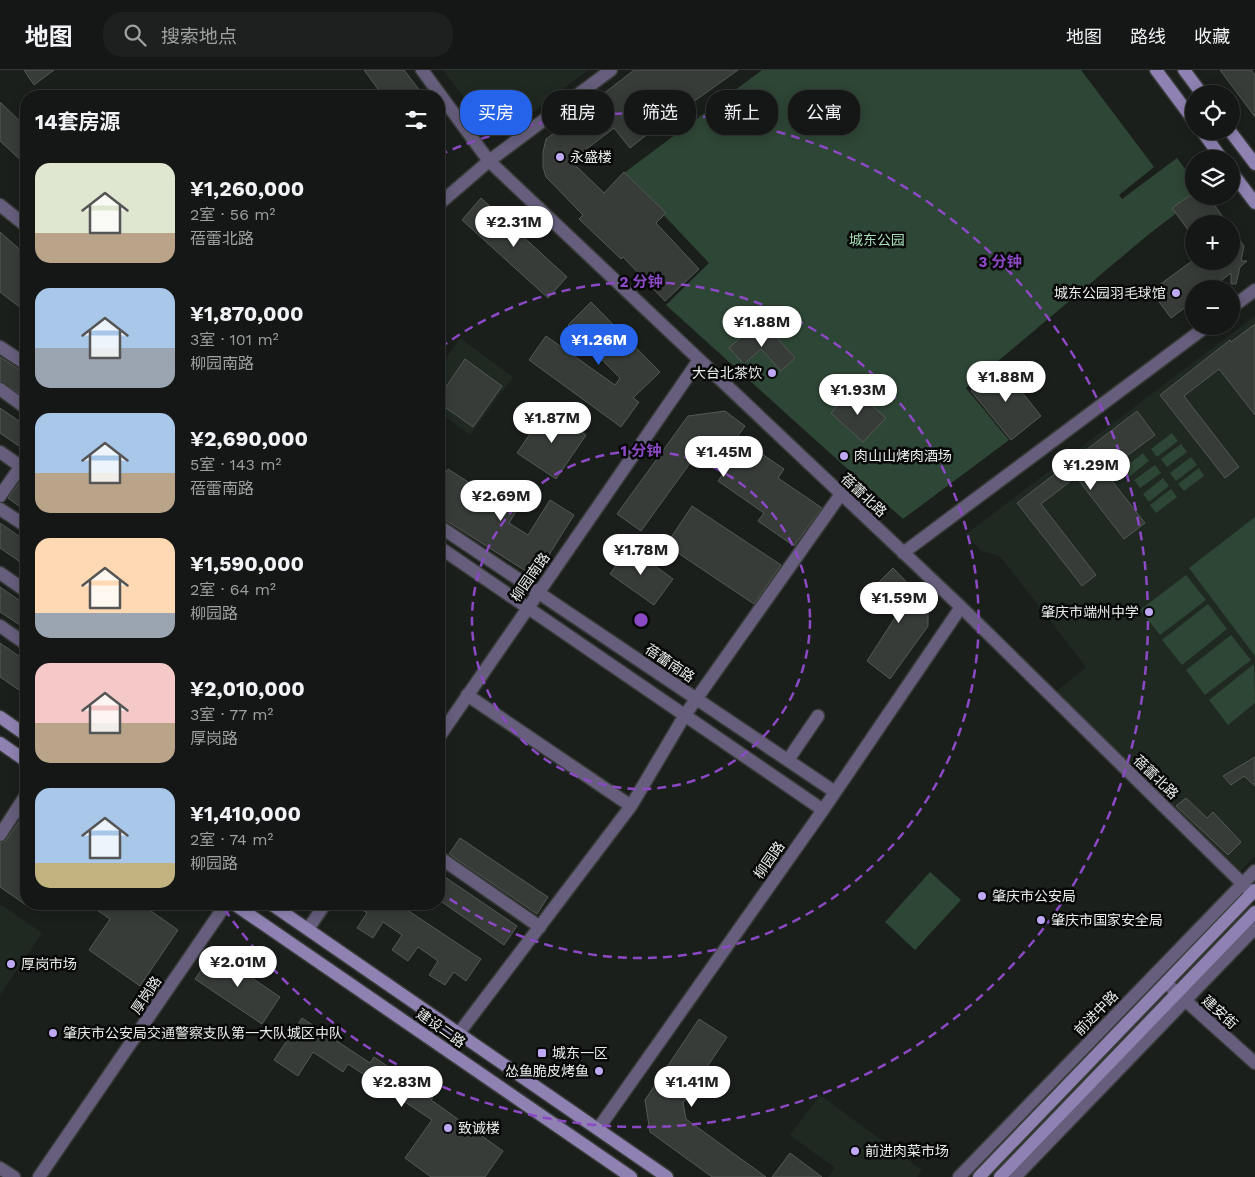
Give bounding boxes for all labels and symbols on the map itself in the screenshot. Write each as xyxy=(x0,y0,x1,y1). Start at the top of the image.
place label: 永盛楼 xyxy=(570,149,612,165)
marker: 永盛楼 xyxy=(554,151,566,163)
pin: ¥2.31M xyxy=(473,206,555,248)
park label: 城东公园 xyxy=(849,232,905,248)
text: 3 分钟 xyxy=(978,253,1022,271)
text: 2 分钟 xyxy=(619,273,663,291)
place label: 城东公园羽毛球馆 xyxy=(1054,285,1166,301)
marker: 城东公园羽毛球馆 xyxy=(1170,287,1182,299)
pin: ¥1.88M xyxy=(721,306,803,348)
pin: ¥1.26M xyxy=(558,324,640,366)
pin: ¥1.88M xyxy=(965,360,1047,403)
place label: 大台北茶饮 xyxy=(692,365,762,381)
marker: 大台北茶饮 xyxy=(766,367,778,379)
pin: ¥1.93M xyxy=(817,374,899,416)
pin: ¥1.87M xyxy=(511,402,593,444)
pin: ¥1.45M xyxy=(683,436,765,478)
text: 1 分钟 xyxy=(621,442,661,460)
place label: 肉山山烤肉酒场 xyxy=(854,448,952,464)
pin: ¥1.29M xyxy=(1050,448,1132,491)
marker: 肉山山烤肉酒场 xyxy=(838,450,850,462)
street label: 蓓蕾北路 xyxy=(838,470,890,520)
pin: ¥2.69M xyxy=(460,480,542,522)
pin: ¥1.78M xyxy=(600,534,682,576)
street label: 柳园南路 xyxy=(507,549,553,605)
pin: ¥1.59M xyxy=(858,582,940,624)
place label: 肇庆市端州中学 xyxy=(1041,604,1139,620)
marker: 肇庆市端州中学 xyxy=(1143,606,1155,618)
centre of rings xyxy=(632,611,650,629)
street label: 蓓蕾南路 xyxy=(642,641,698,685)
street label: 蓓蕾北路 xyxy=(1130,752,1182,802)
street label: 柳园路 xyxy=(750,838,788,882)
place label: 肇庆市公安局 xyxy=(992,888,1076,904)
marker: 肇庆市公安局 xyxy=(976,890,988,902)
place label: 肇庆市国家安全局 xyxy=(1051,912,1163,928)
marker: 肇庆市国家安全局 xyxy=(1035,914,1047,926)
pin: ¥2.01M xyxy=(197,946,279,988)
place label: 厚岗市场 xyxy=(21,956,77,972)
marker: 厚岗市场 xyxy=(5,958,17,970)
street label: 厚岗路 xyxy=(128,973,164,1017)
street label: 前进中路 xyxy=(1071,987,1121,1039)
street label: 建安街 xyxy=(1199,992,1241,1032)
street label: 建设二路 xyxy=(413,1005,469,1051)
place label: 肇庆市公安局交通警察支队第一大队城区中队 xyxy=(63,1025,343,1041)
marker: 肇庆市公安局交通警察支队第一大队城区中队 xyxy=(47,1027,59,1039)
place label: 城东一区 xyxy=(552,1045,608,1061)
marker: 城东一区 xyxy=(536,1047,548,1059)
place label: 怂鱼脆皮烤鱼 xyxy=(505,1063,589,1079)
marker: 怂鱼脆皮烤鱼 xyxy=(593,1065,605,1077)
pin: ¥2.83M xyxy=(361,1066,443,1108)
pin: ¥1.41M xyxy=(651,1066,733,1108)
place label: 致诚楼 xyxy=(458,1120,500,1136)
marker: 致诚楼 xyxy=(442,1122,454,1134)
place label: 前进肉菜市场 xyxy=(865,1143,949,1159)
marker: 前进肉菜市场 xyxy=(849,1145,861,1157)

